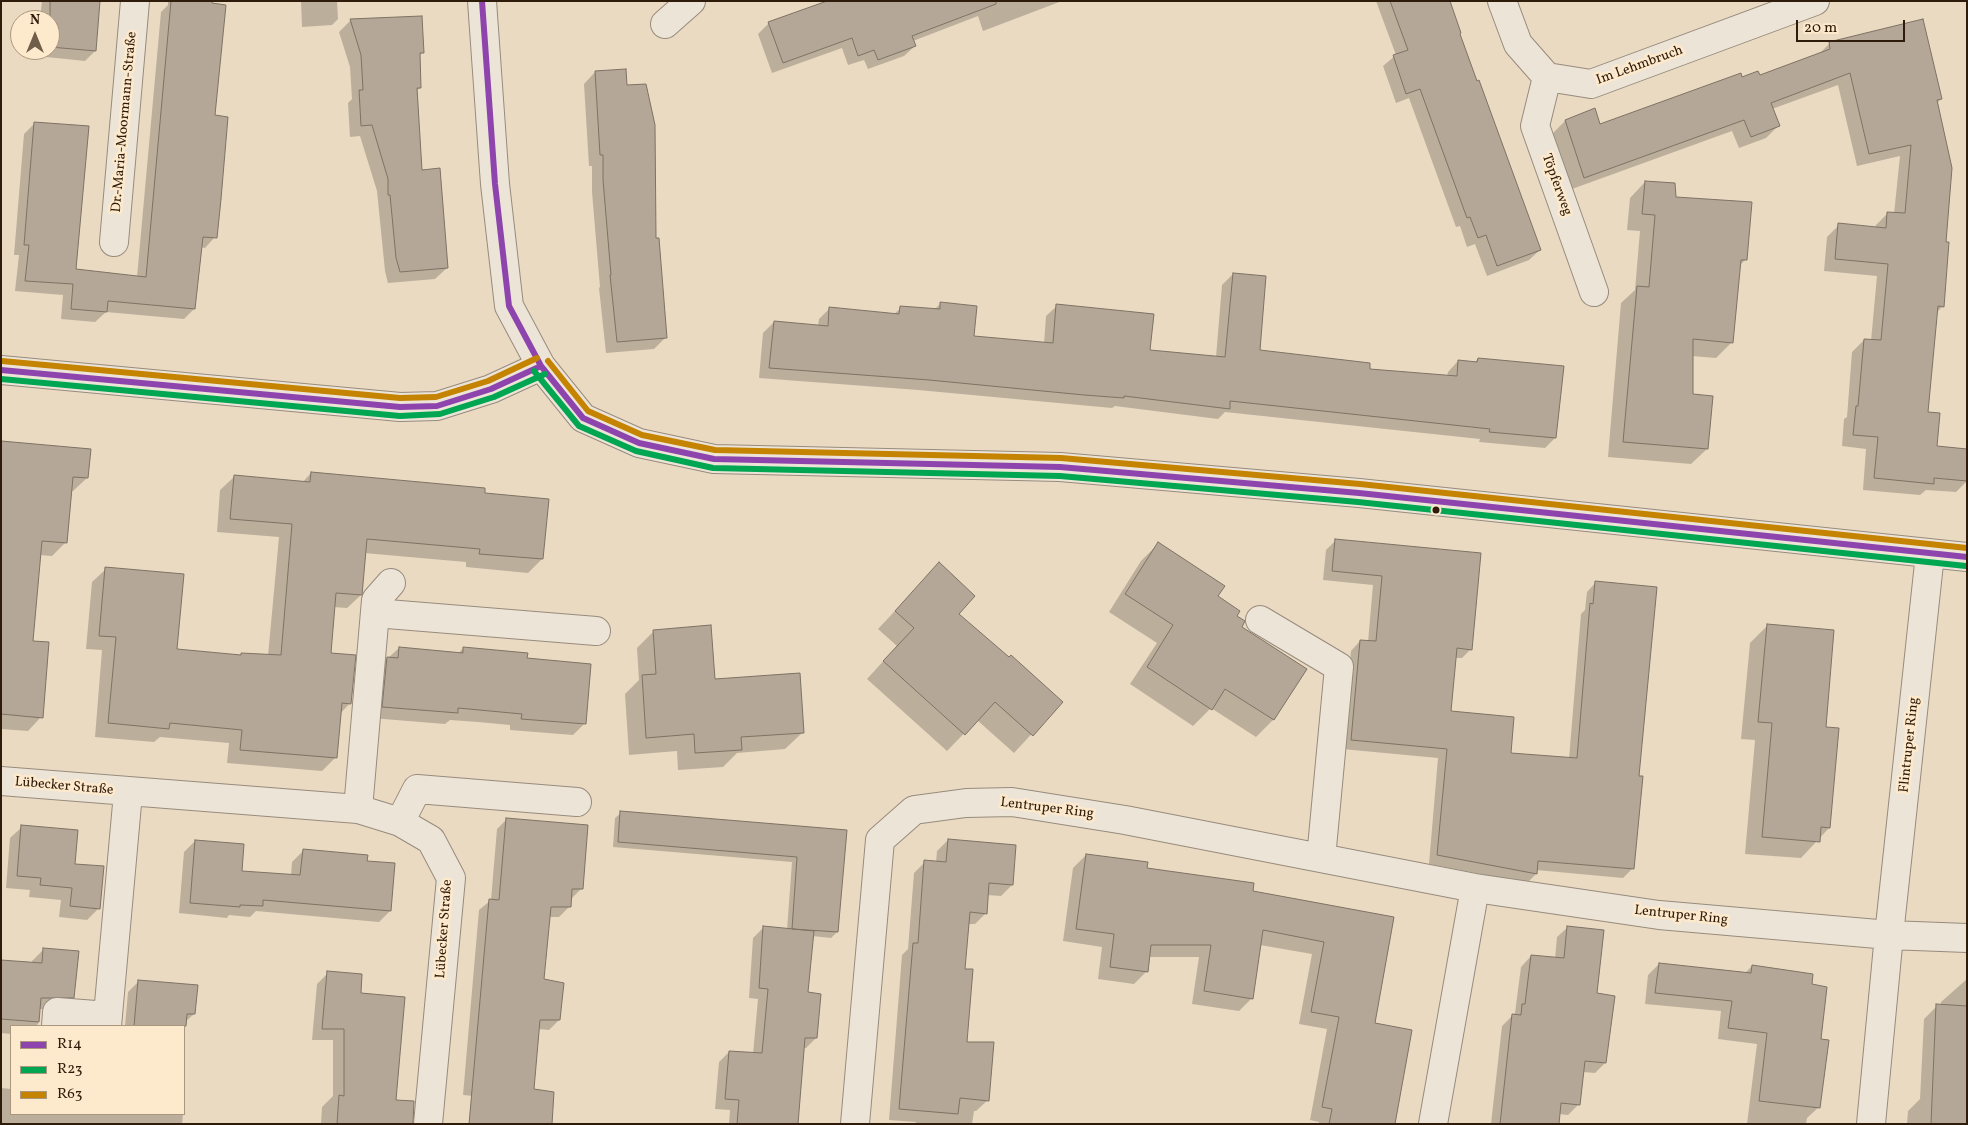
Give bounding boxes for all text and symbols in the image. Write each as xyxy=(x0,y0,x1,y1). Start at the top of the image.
north arrow xyxy=(10,10,60,60)
scale bar xyxy=(1798,10,1907,42)
text: N xyxy=(30,11,40,30)
text: 20 m xyxy=(1804,18,1837,39)
street label: Dr.-Maria-Moormann-Straße xyxy=(109,31,141,213)
street label: Im Lehmbruch xyxy=(1594,43,1686,89)
street label: Töpferweg xyxy=(1537,152,1575,218)
unlabelled marker xyxy=(1431,505,1441,515)
street label: Flintruper Ring xyxy=(1897,696,1923,794)
street label: Lübecker Straße xyxy=(14,774,114,800)
street label: Lentruper Ring xyxy=(999,795,1095,823)
street label: Lübecker Straße xyxy=(433,879,457,979)
street label: Lentruper Ring xyxy=(1633,903,1729,929)
legend xyxy=(10,1025,185,1115)
text: R14 xyxy=(57,1034,82,1055)
text: R23 xyxy=(57,1059,83,1080)
text: R63 xyxy=(57,1084,82,1105)

